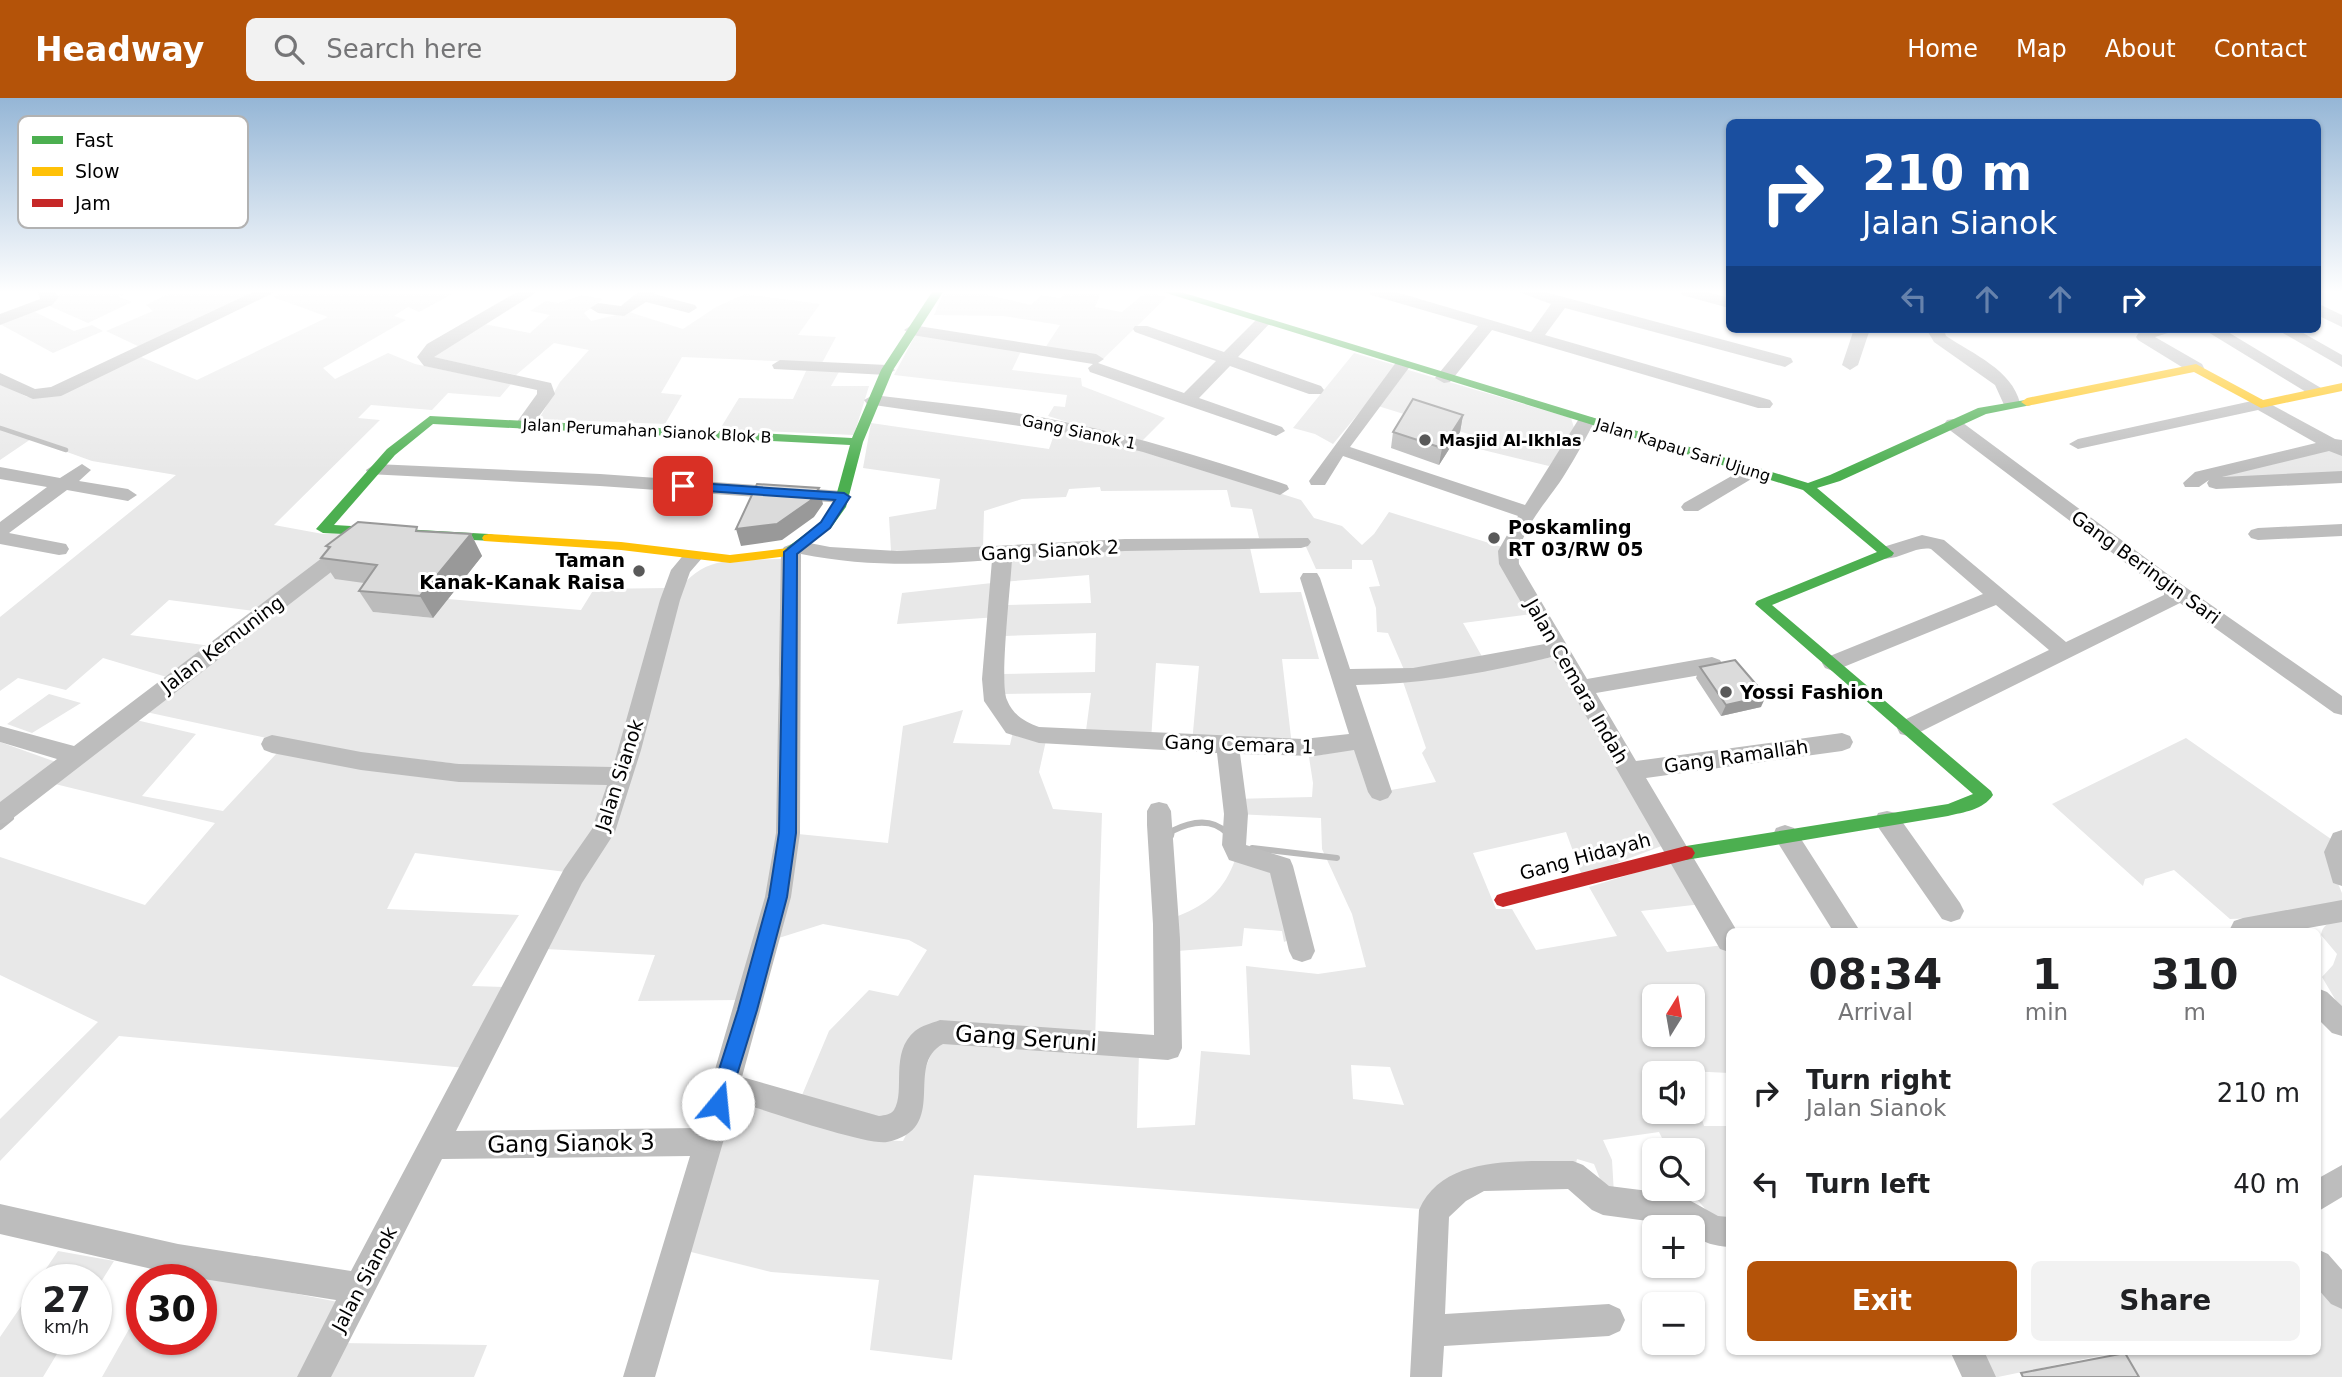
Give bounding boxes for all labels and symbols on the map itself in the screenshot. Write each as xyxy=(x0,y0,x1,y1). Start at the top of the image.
legend xyxy=(18,116,248,228)
text: Fast xyxy=(75,129,113,151)
text: Slow xyxy=(75,160,120,182)
text: Jam xyxy=(74,192,111,214)
street label: Gang Sianok 1 xyxy=(1020,411,1138,453)
street label: Jalan Kapau Sari Ujung xyxy=(1592,414,1773,486)
street label: Jalan Perumahan Sianok Blok B xyxy=(521,415,772,447)
place label: Masjid Al-Ikhlas xyxy=(1439,431,1582,450)
marker: Masjid Al-Ikhlas xyxy=(1417,432,1433,448)
pin xyxy=(653,456,713,516)
street label: Gang Beringin Sari xyxy=(2067,506,2225,628)
place label: Poskamling RT 03/RW 05 xyxy=(1508,516,1643,560)
marker: Poskamling RT 03/RW 05 xyxy=(1486,530,1502,546)
street label: Gang Sianok 2 xyxy=(980,535,1120,565)
place label: Taman Kanak-Kanak Raisa xyxy=(419,549,625,593)
marker: Taman Kanak-Kanak Raisa xyxy=(631,563,647,579)
street label: Jalan Kemuning xyxy=(156,591,287,698)
street label: Jalan Cemara Indah xyxy=(1520,594,1633,767)
place label: Yossi Fashion xyxy=(1739,681,1883,703)
marker: Yossi Fashion xyxy=(1718,684,1734,700)
street label: Jalan Sianok xyxy=(590,716,647,834)
street label: Gang Cemara 1 xyxy=(1164,730,1314,758)
street label: Gang Ramallah xyxy=(1663,735,1809,777)
street label: Gang Hidayah xyxy=(1517,828,1653,884)
north arrow xyxy=(1642,984,1704,1046)
street label: Gang Seruni xyxy=(954,1020,1098,1056)
position arrow xyxy=(681,1067,755,1141)
street label: Gang Sianok 3 xyxy=(487,1129,655,1157)
street label: Jalan Sianok xyxy=(327,1223,401,1336)
speed limit sign: 30 xyxy=(126,1264,217,1355)

